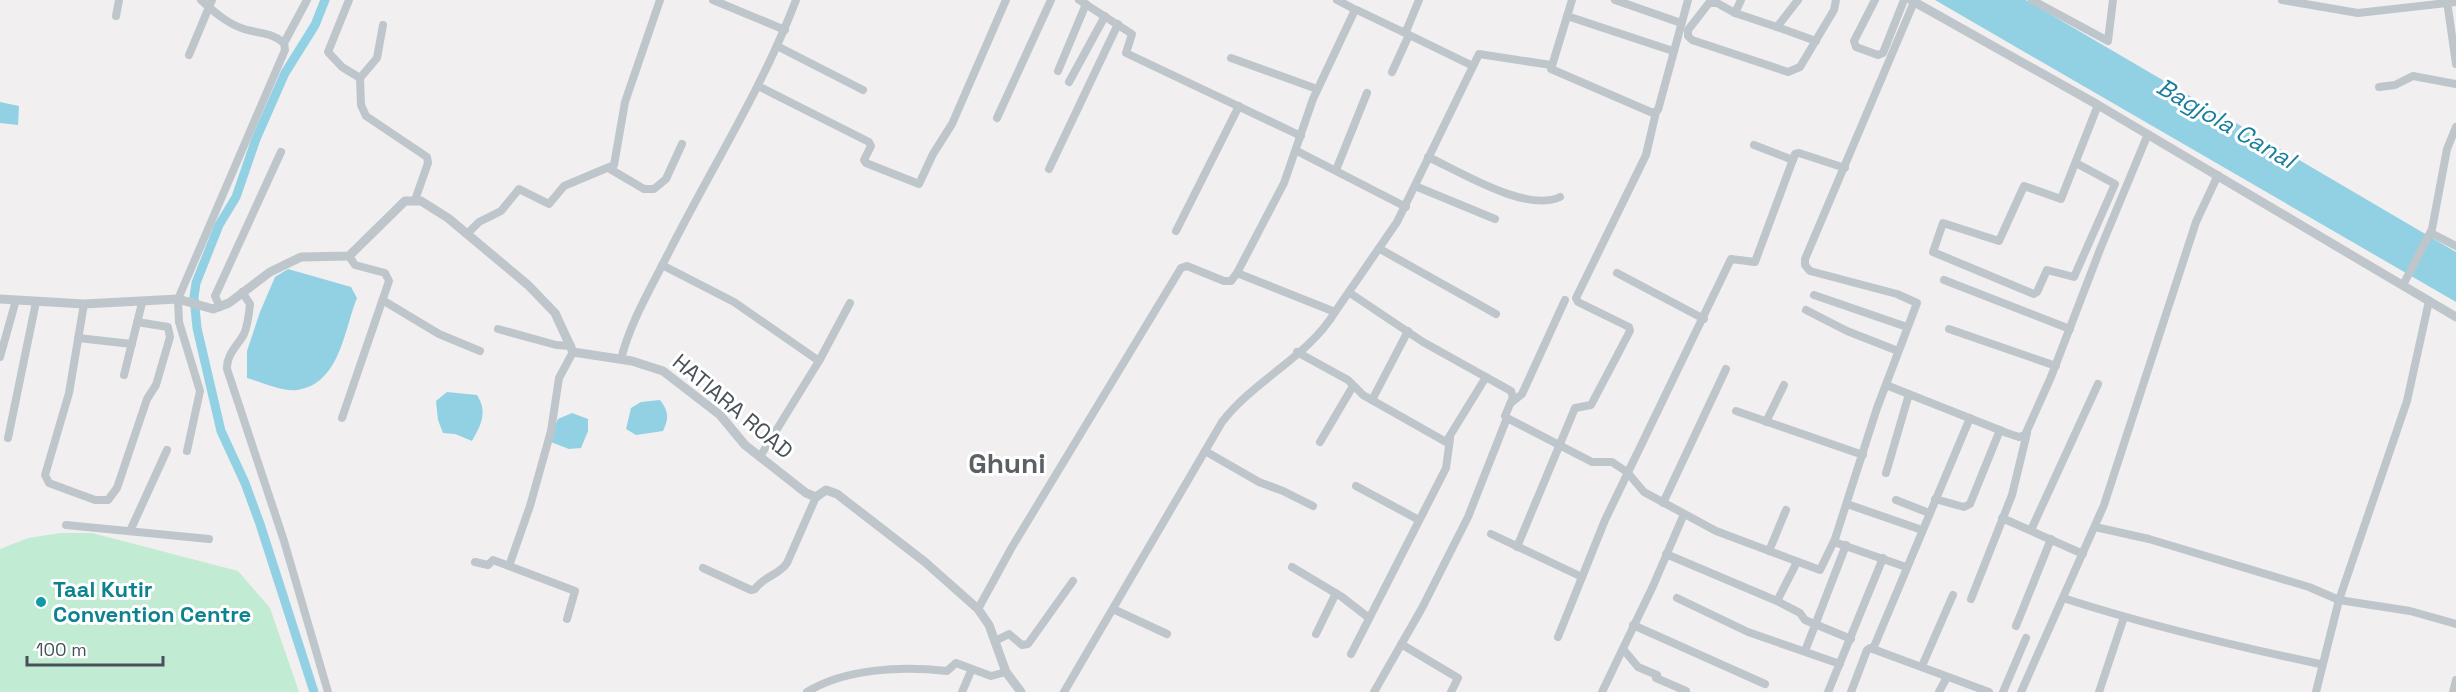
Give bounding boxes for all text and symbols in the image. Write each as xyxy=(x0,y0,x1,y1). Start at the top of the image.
water label: Bagjola Canal xyxy=(2151,71,2304,177)
street label: HATIARA ROAD xyxy=(667,347,799,465)
district label: Ghuni xyxy=(968,445,1046,481)
place label: Taal Kutir Convention Centre xyxy=(53,575,251,628)
marker: Taal Kutir Convention Centre xyxy=(34,595,48,609)
scale bar xyxy=(27,629,164,667)
text: 100 m xyxy=(36,638,87,661)

